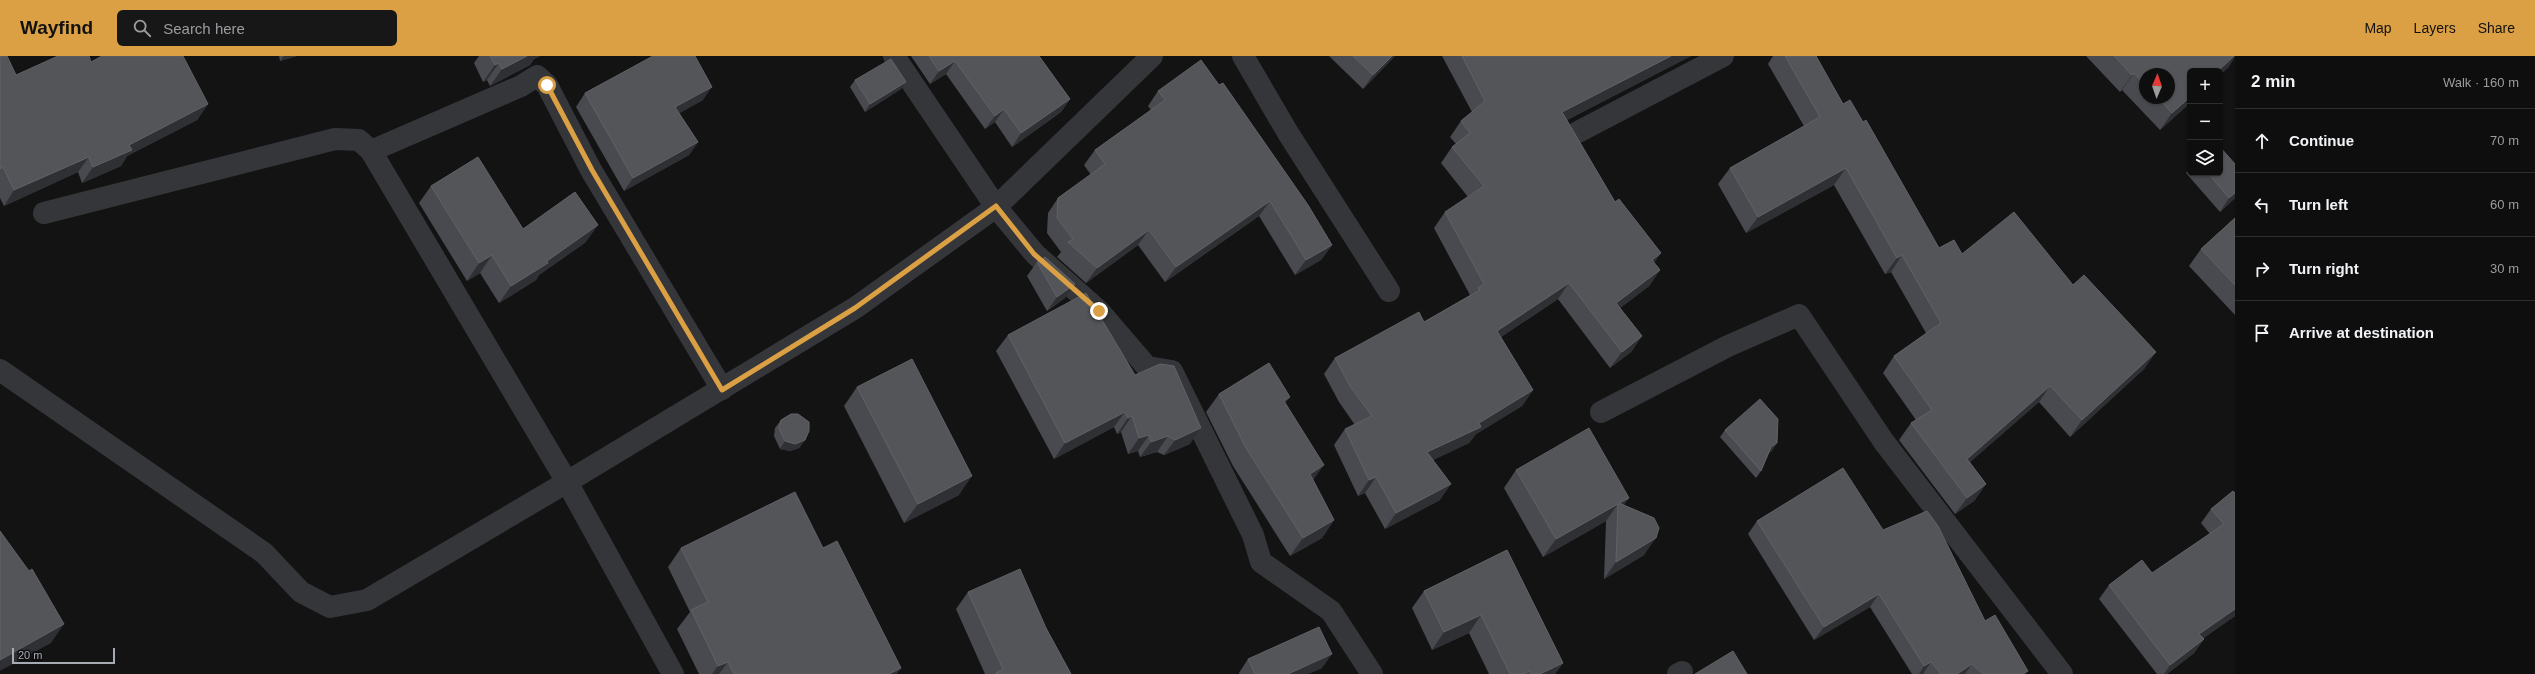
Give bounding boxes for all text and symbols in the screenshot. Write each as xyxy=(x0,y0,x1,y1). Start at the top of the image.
search box xyxy=(117,10,397,46)
text: Wayfind xyxy=(20,17,93,38)
icon: search xyxy=(131,17,153,39)
text: Search here xyxy=(163,20,245,37)
text: Map xyxy=(2364,20,2392,36)
text: Layers xyxy=(2414,20,2456,36)
text: Share xyxy=(2478,20,2515,36)
north arrow xyxy=(2139,68,2175,104)
map controls xyxy=(2187,68,2223,176)
button: + xyxy=(2187,68,2223,104)
text: 2 min xyxy=(2251,72,2295,91)
text: Walk · 160 m xyxy=(2443,75,2519,90)
route start xyxy=(538,76,556,94)
button: − xyxy=(2187,104,2223,140)
icon: ahead xyxy=(2251,130,2273,152)
text: Continue xyxy=(2289,132,2354,149)
text: 70 m xyxy=(2490,133,2519,148)
button: layers xyxy=(2187,140,2223,176)
icon: left xyxy=(2251,194,2273,216)
text: Turn left xyxy=(2289,196,2348,213)
text: 60 m xyxy=(2490,197,2519,212)
icon: right xyxy=(2251,258,2273,280)
text: Turn right xyxy=(2289,260,2359,277)
text: 30 m xyxy=(2490,261,2519,276)
route end xyxy=(1090,302,1108,320)
icon: arrive xyxy=(2251,322,2273,344)
text: Arrive at destination xyxy=(2289,324,2434,341)
scale bar xyxy=(12,646,115,665)
text: 20 m xyxy=(18,649,42,661)

